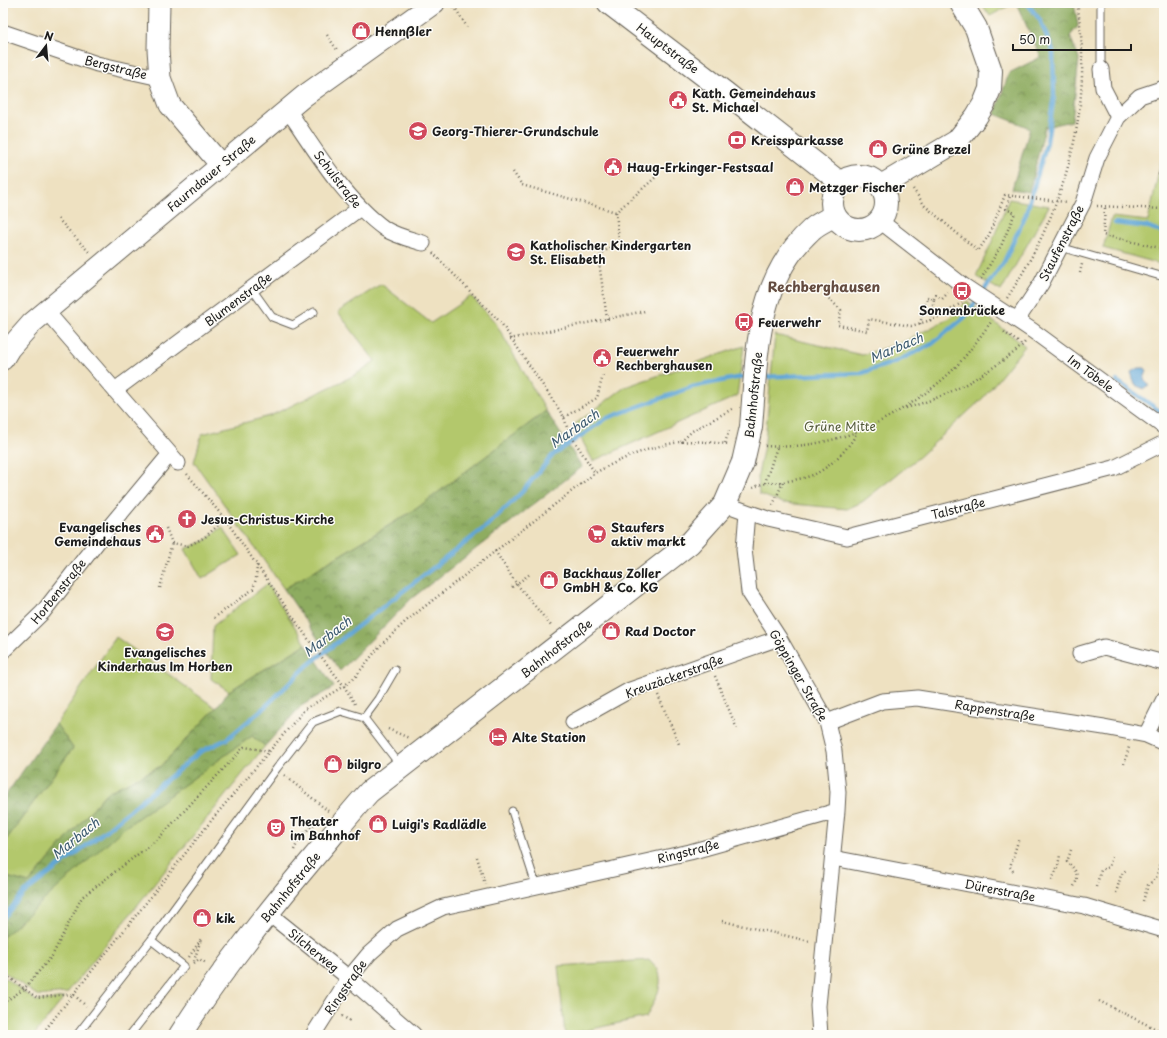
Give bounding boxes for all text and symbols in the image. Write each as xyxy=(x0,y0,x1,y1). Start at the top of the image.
street label: Hauptstraße xyxy=(633,18,703,78)
shop icon: Hennßler xyxy=(350,20,372,42)
place label: Hennßler xyxy=(375,22,433,40)
north arrow xyxy=(26,26,66,66)
scale bar xyxy=(1013,26,1131,52)
text: N xyxy=(42,27,56,45)
text: 50 m xyxy=(1019,30,1050,48)
street label: Bergstraße xyxy=(83,51,149,83)
place label: Kath. Gemeindehaus St. Michael xyxy=(692,84,816,116)
public building icon: Kath. Gemeindehaus St. Michael xyxy=(667,89,689,111)
school or university icon: Georg-Thierer-Grundschule xyxy=(407,120,429,142)
place label: Georg-Thierer-Grundschule xyxy=(432,122,599,140)
bank icon: Kreissparkasse xyxy=(726,129,748,151)
street label: Faurndauer Straße xyxy=(163,130,259,216)
place label: Kreissparkasse xyxy=(751,131,844,149)
shop icon: Grüne Brezel xyxy=(867,138,889,160)
place label: Grüne Brezel xyxy=(892,140,971,158)
street label: Schulstraße xyxy=(310,146,366,212)
public building icon: Haug-Erkinger-Festsaal xyxy=(602,156,624,178)
place label: Haug-Erkinger-Festsaal xyxy=(627,158,774,176)
shop icon: Metzger Fischer xyxy=(784,176,806,198)
place label: Metzger Fischer xyxy=(809,178,906,196)
street label: Staufenstraße xyxy=(1034,202,1088,284)
place label: Katholischer Kindergarten St. Elisabeth xyxy=(530,236,691,268)
school or university icon: Katholischer Kindergarten St. Elisabeth xyxy=(505,241,527,263)
street label: Blumenstraße xyxy=(201,268,275,330)
district label: Rechberghausen xyxy=(768,276,880,297)
bus stop icon: Sonnenbrücke xyxy=(951,280,973,302)
place label: Sonnenbrücke xyxy=(919,301,1005,319)
bus stop icon: Feuerwehr xyxy=(733,311,755,333)
place label: Feuerwehr xyxy=(758,313,822,331)
water label: Marbach xyxy=(866,327,926,367)
place label: Feuerwehr Rechberghausen xyxy=(616,342,712,374)
public building icon: Feuerwehr Rechberghausen xyxy=(591,347,613,369)
street label: Im Töbele xyxy=(1064,350,1118,396)
street label: Bahnhofstraße xyxy=(740,351,766,439)
water label: Marbach xyxy=(546,404,603,452)
park label: Grüne Mitte xyxy=(804,417,876,435)
street label: Talstraße xyxy=(929,493,987,523)
church icon: Jesus-Christus-Kirche xyxy=(176,508,198,530)
place label: Jesus-Christus-Kirche xyxy=(201,510,334,528)
place label: Evangelisches Gemeindehaus xyxy=(54,518,141,550)
place label: Staufers aktiv markt xyxy=(611,518,686,550)
public building icon: Evangelisches Gemeindehaus xyxy=(144,523,166,545)
supermarket icon: Staufers aktiv markt xyxy=(586,523,608,545)
street label: Horbenstraße xyxy=(26,555,90,627)
place label: Backhaus Zoller GmbH & Co. KG xyxy=(563,564,662,596)
shop icon: Backhaus Zoller GmbH & Co. KG xyxy=(538,569,560,591)
water label: Marbach xyxy=(299,611,355,661)
street label: Bahnhofstraße xyxy=(516,614,596,682)
shop icon: Rad Doctor xyxy=(600,620,622,642)
school or university icon: Evangelisches Kinderhaus Im Horben xyxy=(154,621,176,643)
place label: Rad Doctor xyxy=(625,622,696,640)
street label: Göppinger Straße xyxy=(765,626,833,724)
place label: Evangelisches Kinderhaus Im Horben xyxy=(98,643,232,675)
street label: Kreuzäckerstraße xyxy=(622,650,726,702)
street label: Rappenstraße xyxy=(953,695,1037,725)
hotel icon: Alte Station xyxy=(487,726,509,748)
place label: Alte Station xyxy=(512,728,586,746)
shop icon: bilgro xyxy=(322,753,344,775)
place label: bilgro xyxy=(347,755,381,773)
place label: Theater im Bahnhof xyxy=(290,812,362,844)
water label: Marbach xyxy=(47,813,103,863)
shop icon: Luigi's Radlädle xyxy=(367,813,389,835)
place label: Luigi's Radlädle xyxy=(392,815,487,833)
theatre icon: Theater im Bahnhof xyxy=(265,817,287,839)
street label: Ringstraße xyxy=(655,835,721,867)
street label: Bahnhofstraße xyxy=(256,848,324,926)
street label: Dürerstraße xyxy=(963,874,1037,906)
shop icon: kik xyxy=(191,907,213,929)
place label: kik xyxy=(216,909,236,927)
street label: Silcherweg xyxy=(285,924,343,976)
street label: Ringstraße xyxy=(319,956,371,1018)

